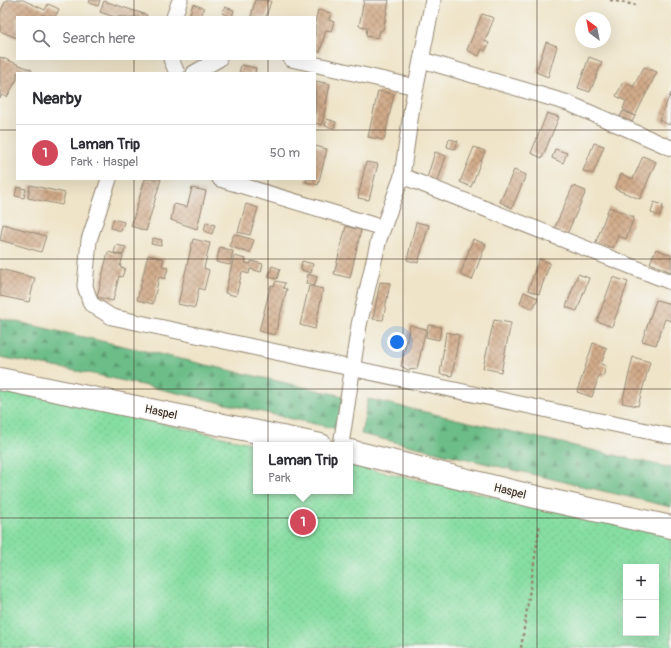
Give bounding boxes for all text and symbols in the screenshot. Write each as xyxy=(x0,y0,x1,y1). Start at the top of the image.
north arrow xyxy=(575,12,611,48)
search box xyxy=(16,16,316,60)
icon: search xyxy=(30,27,52,49)
text: Search here xyxy=(62,29,135,48)
text: Nearby xyxy=(32,88,81,109)
text: Laman Trip xyxy=(70,135,140,154)
text: 1 xyxy=(42,145,48,161)
text: 50 m xyxy=(270,145,300,161)
text: Park · Haspel xyxy=(70,154,138,170)
your location xyxy=(387,332,407,352)
street label: Haspel xyxy=(143,402,179,423)
popup xyxy=(253,442,353,494)
text: Laman Trip xyxy=(268,451,338,470)
text: Park xyxy=(268,470,291,486)
street label: Haspel xyxy=(492,480,528,503)
pin: 1 xyxy=(290,507,316,537)
map controls xyxy=(623,564,659,636)
button: + xyxy=(623,564,659,600)
button: − xyxy=(623,600,659,636)

